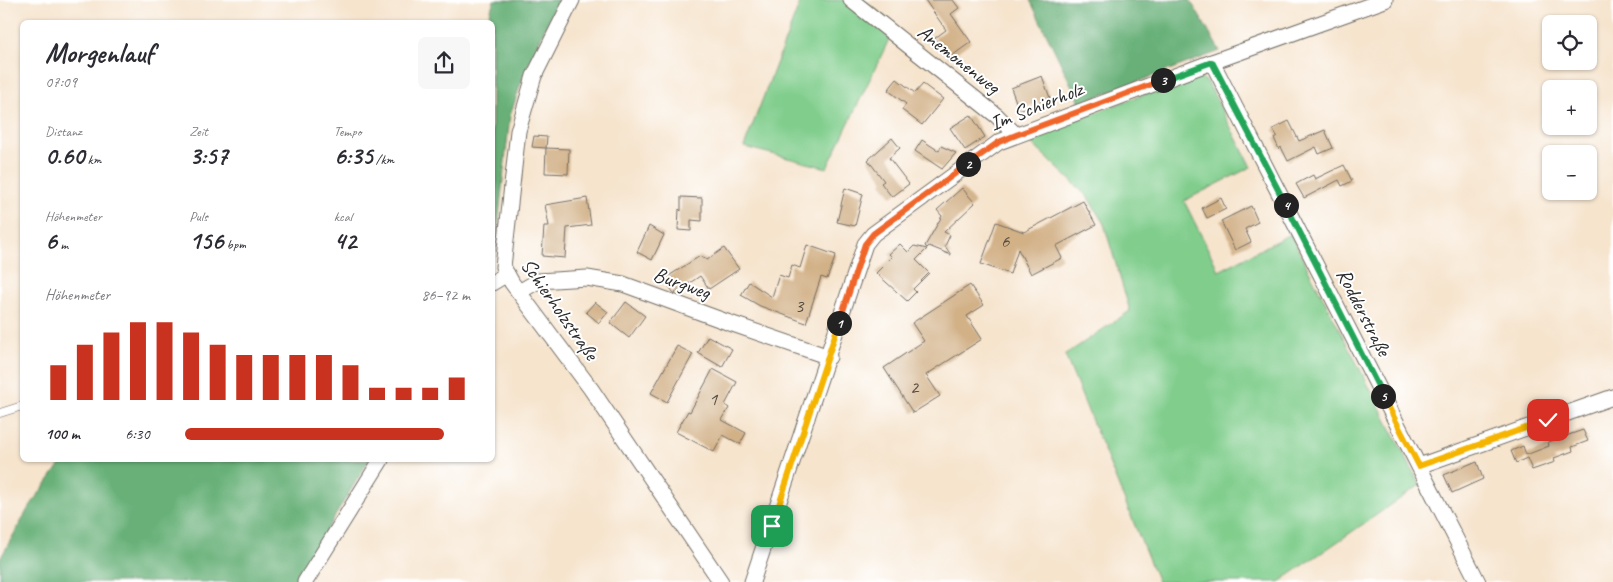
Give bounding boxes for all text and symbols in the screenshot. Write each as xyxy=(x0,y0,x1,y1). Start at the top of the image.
map controls xyxy=(1542,15,1597,200)
button: locate xyxy=(1542,15,1597,70)
street label: Anemonenweg xyxy=(912,19,1007,100)
text: Morgenlauf xyxy=(45,35,154,70)
button: share xyxy=(418,37,470,89)
pin: 3 xyxy=(1150,68,1176,92)
text: 07:09 xyxy=(45,72,77,92)
text: 3 xyxy=(1160,72,1167,89)
street label: Im Schierholz xyxy=(986,75,1088,136)
button: + xyxy=(1542,80,1597,135)
text: Distanz xyxy=(45,123,82,140)
text: Zeit xyxy=(189,123,208,140)
text: Tempo xyxy=(334,123,361,140)
text: 0.60 xyxy=(45,140,84,172)
text: 3:57 xyxy=(189,140,228,172)
text: 6:35 xyxy=(334,140,372,172)
button: − xyxy=(1542,145,1597,200)
text: km xyxy=(84,151,101,168)
text: /km xyxy=(372,151,394,168)
pin: 2 xyxy=(956,152,980,176)
text: 2 xyxy=(965,156,972,173)
pin: 4 xyxy=(1274,192,1298,218)
text: 4 xyxy=(1283,197,1290,214)
text: Höhenmeter xyxy=(45,208,102,225)
text: Puls xyxy=(189,208,208,225)
text: kcal xyxy=(334,208,352,225)
text: 6 xyxy=(45,225,57,257)
text: 156 xyxy=(189,225,223,257)
text: 42 xyxy=(334,225,356,257)
house number: 6 xyxy=(1001,229,1011,253)
text: m xyxy=(57,236,68,253)
text: bpm xyxy=(223,236,246,253)
street label: Schierholzstraße xyxy=(515,253,606,367)
street label: Burgweg xyxy=(650,261,716,306)
street label: Rodderstraße xyxy=(1331,264,1398,362)
text: Höhenmeter xyxy=(45,285,110,305)
text: 86–92 m xyxy=(421,285,470,305)
house number: 3 xyxy=(795,294,805,318)
pin: 1 xyxy=(826,310,852,336)
text: 1 xyxy=(836,315,843,332)
house number: 2 xyxy=(910,375,920,399)
pin: 5 xyxy=(1370,384,1396,408)
house number: 1 xyxy=(709,387,719,411)
text: 5 xyxy=(1380,388,1387,405)
pin xyxy=(1527,399,1569,441)
icon: check xyxy=(1534,406,1562,434)
text: 100 m xyxy=(45,424,80,444)
text: 6:30 xyxy=(125,424,150,444)
pin xyxy=(751,505,793,547)
icon: arrive xyxy=(758,512,786,540)

